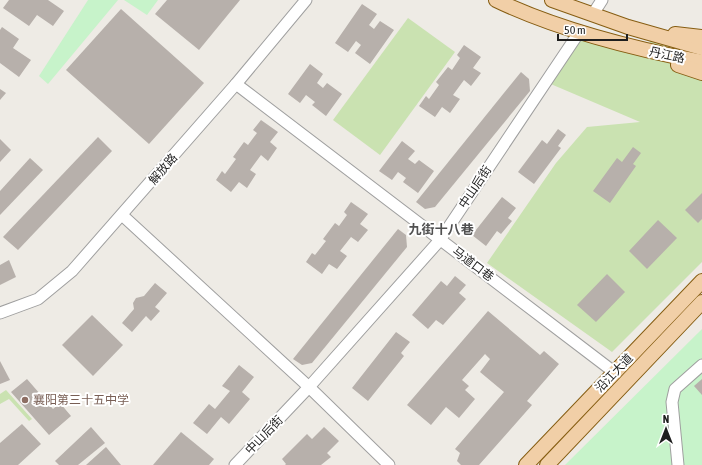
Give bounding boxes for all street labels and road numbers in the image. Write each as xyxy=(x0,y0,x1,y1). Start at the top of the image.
street label: 丹江路 xyxy=(648,44,686,66)
street label: 解放路 xyxy=(146,151,180,187)
street label: 中山后街 xyxy=(456,163,494,211)
street label: 马道口巷 xyxy=(450,244,496,284)
street label: 沿江大道 xyxy=(592,351,636,395)
street label: 中山后街 xyxy=(242,413,286,457)

